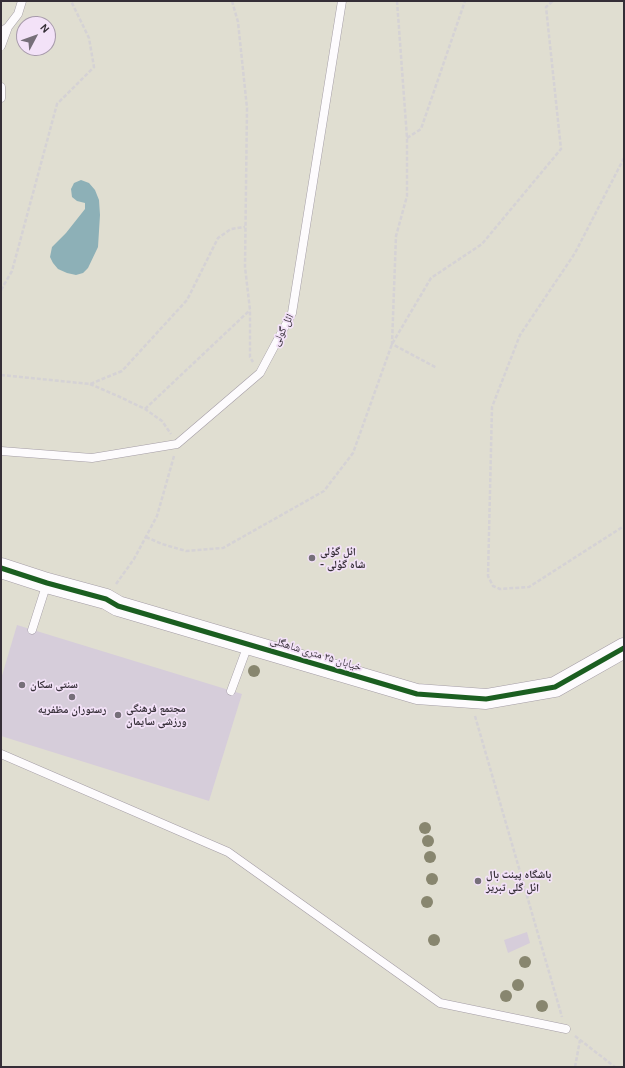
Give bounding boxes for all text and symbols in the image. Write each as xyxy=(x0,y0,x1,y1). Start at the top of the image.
north arrow xyxy=(16,16,56,56)
text: N xyxy=(37,21,52,36)
street label: ائل گولی xyxy=(269,312,297,348)
place label: ائل گؤلی - شاه گؤلی xyxy=(320,545,365,571)
marker: ائل گؤلی - شاه گؤلی xyxy=(307,553,317,563)
street label: خیابان ۳۵ متری شاهگلی xyxy=(269,634,363,674)
place label: سنتی سکان xyxy=(30,678,78,692)
marker: سنتی سکان xyxy=(17,680,27,690)
marker: رستوران مظفریه xyxy=(67,692,77,702)
place label: مجتمع فرهنگی ورزشی سایمان xyxy=(126,702,187,728)
place label: رستوران مظفریه xyxy=(38,703,106,717)
marker: مجتمع فرهنگی ورزشی سایمان xyxy=(113,710,123,720)
place label: باشگاه پینت بال ائل گلی تبریز xyxy=(486,868,551,894)
marker: باشگاه پینت بال ائل گلی تبریز xyxy=(473,876,483,886)

